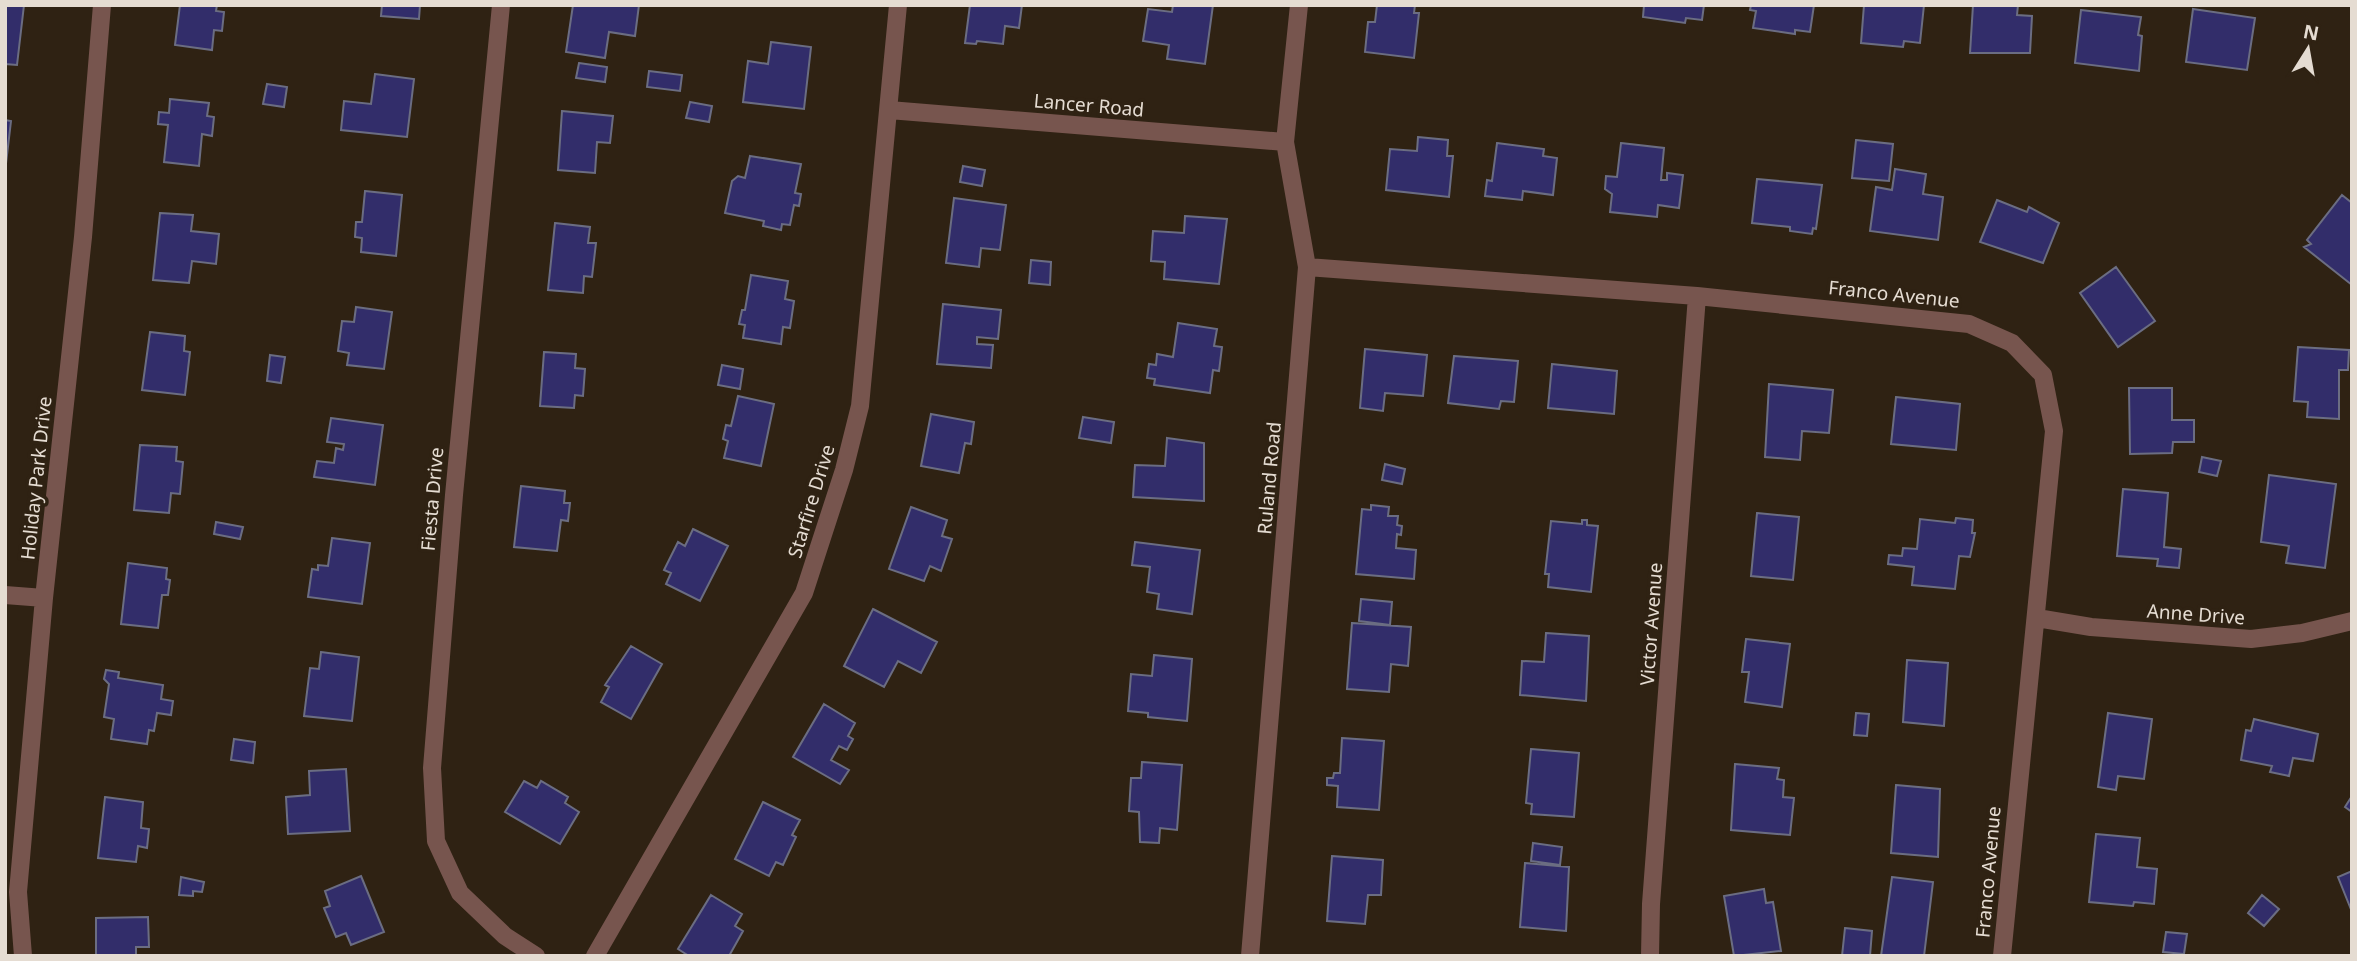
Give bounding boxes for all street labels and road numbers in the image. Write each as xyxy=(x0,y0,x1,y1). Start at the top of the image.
street label: Lancer Road xyxy=(1033,87,1145,123)
street label: Franco Avenue xyxy=(1827,274,1961,314)
street label: Holiday Park Drive xyxy=(14,395,58,561)
street label: Ruland Road xyxy=(1251,421,1287,535)
street label: Starfire Drive xyxy=(781,441,841,561)
street label: Fiesta Drive xyxy=(415,446,449,552)
street label: Victor Avenue xyxy=(1634,562,1668,686)
street label: Anne Drive xyxy=(2146,598,2246,630)
street label: Franco Avenue xyxy=(1969,805,2007,939)

